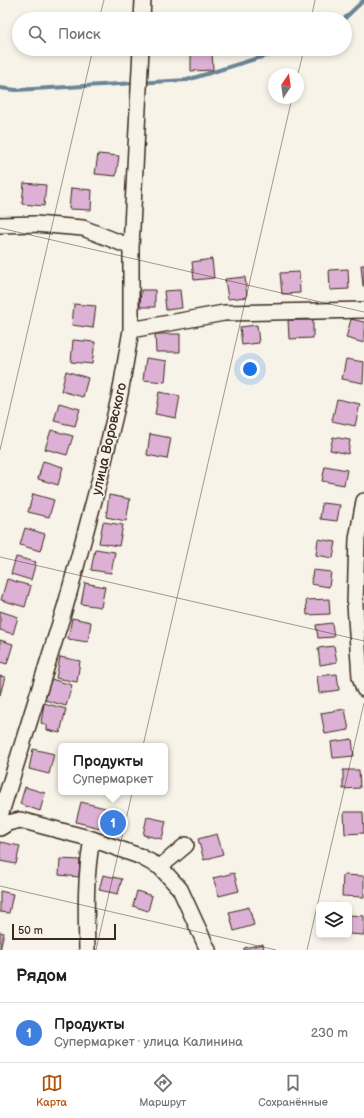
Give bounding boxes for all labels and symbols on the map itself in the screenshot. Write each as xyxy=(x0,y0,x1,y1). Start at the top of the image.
north arrow xyxy=(268,68,304,104)
your location xyxy=(240,359,260,379)
street label: улица Воровского xyxy=(88,381,130,497)
pin: 1 xyxy=(100,808,126,838)
scale bar xyxy=(12,922,116,941)

